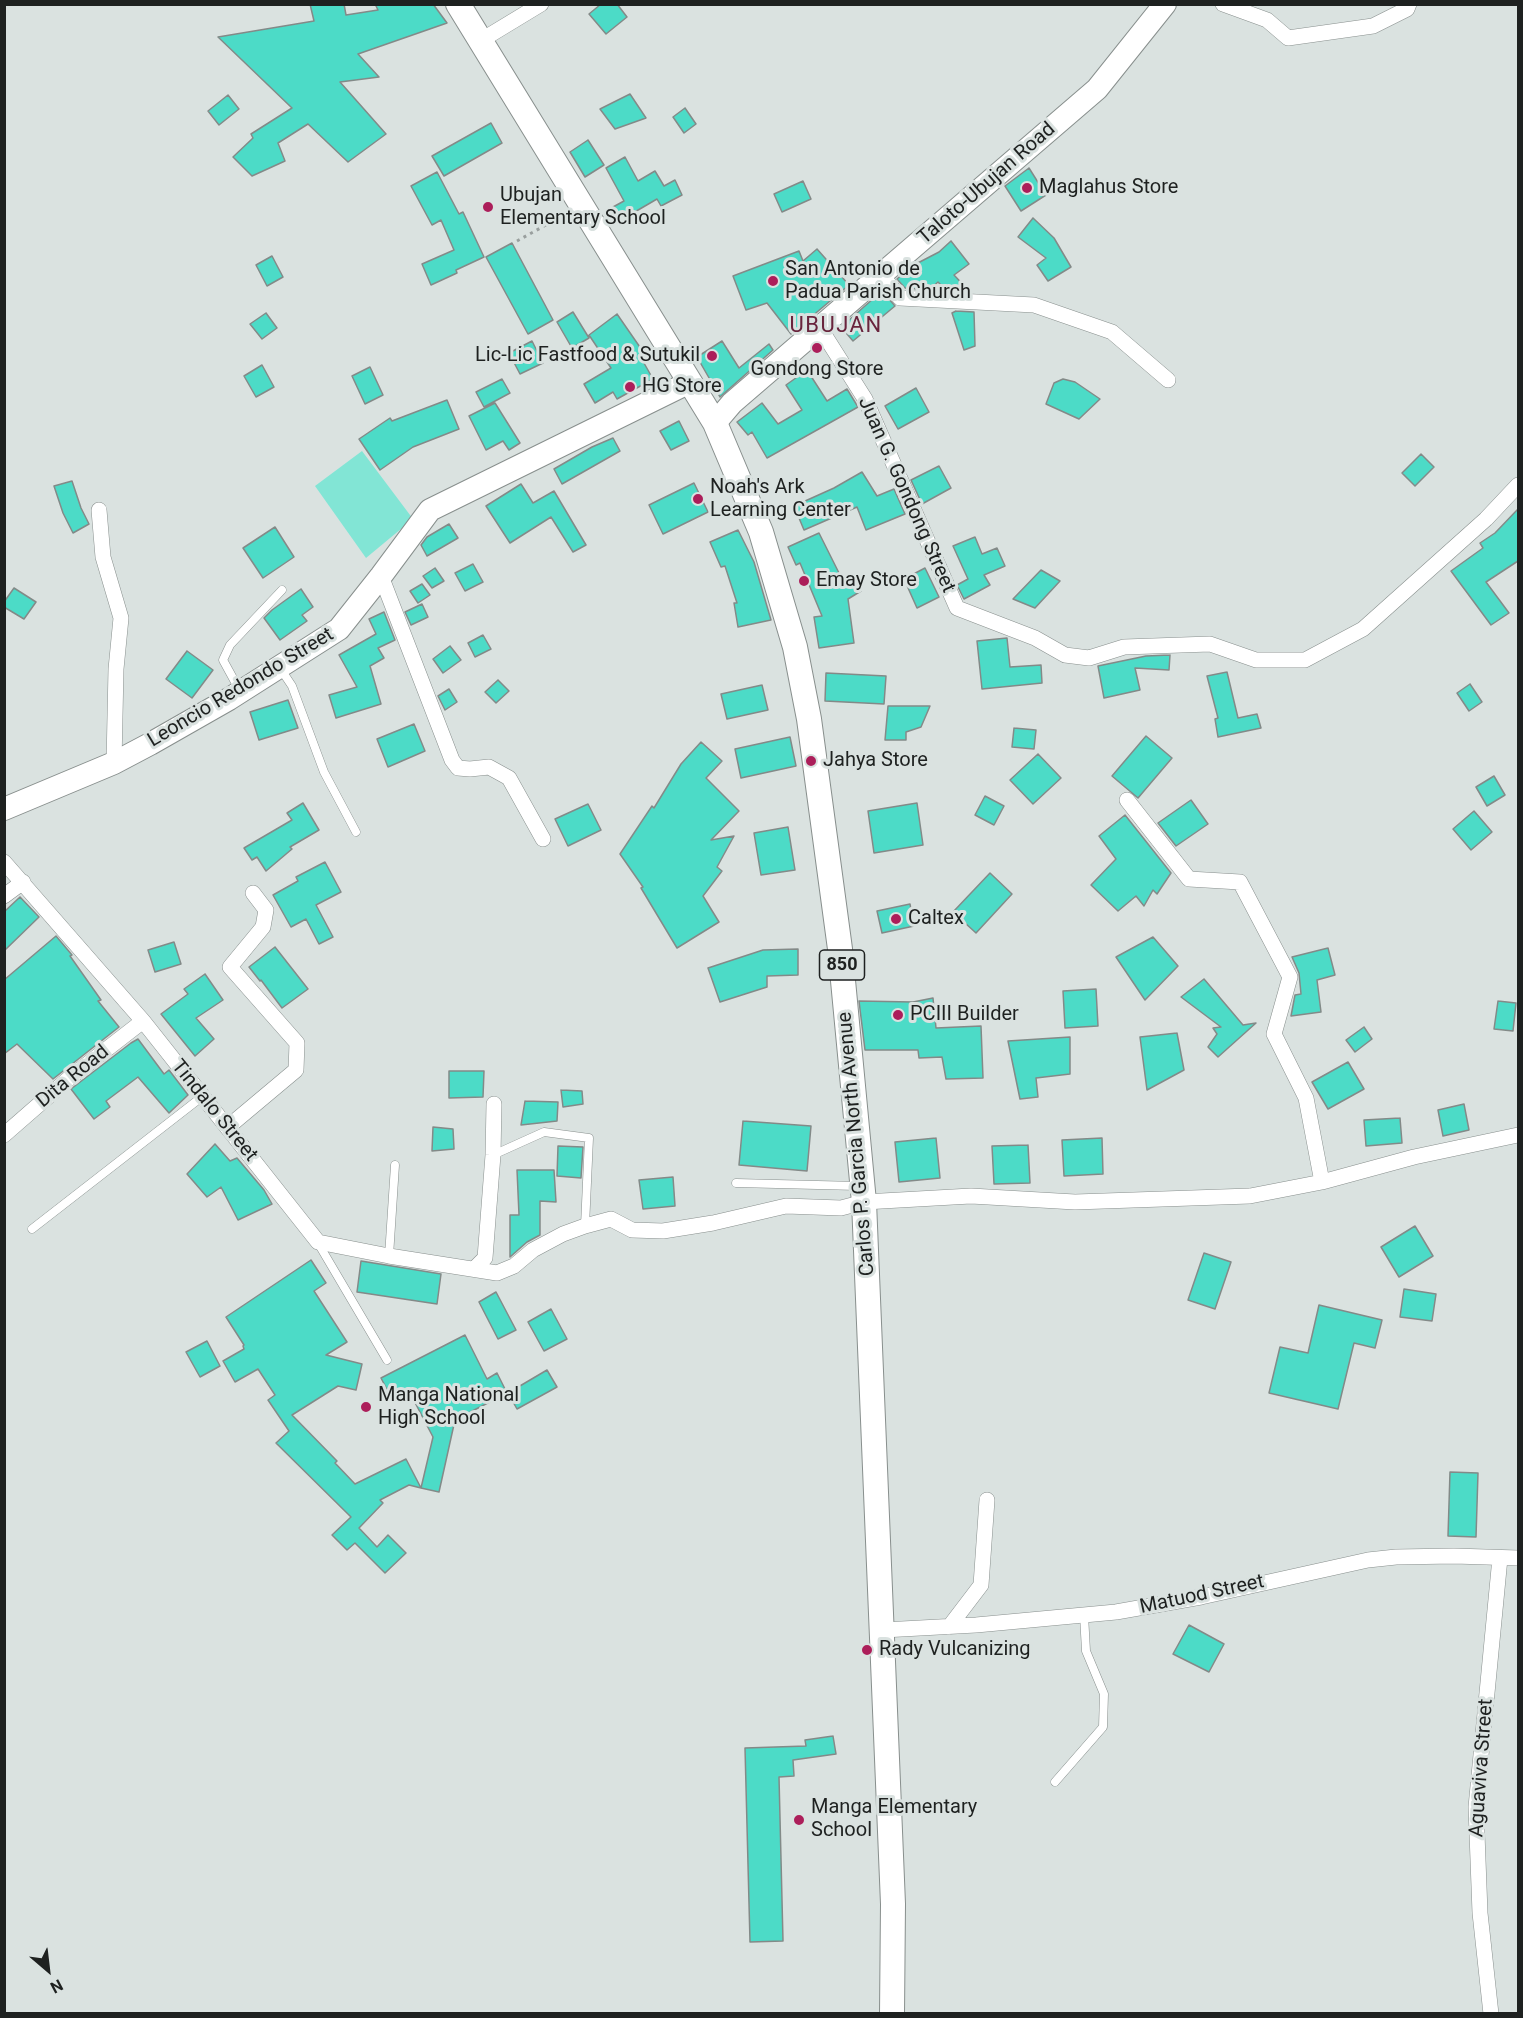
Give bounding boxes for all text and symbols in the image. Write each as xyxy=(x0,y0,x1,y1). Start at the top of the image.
street label: Taloto-Ubujan Road xyxy=(913,118,1061,250)
place label: Maglahus Store xyxy=(1039,176,1178,200)
marker: Maglahus Store xyxy=(1020,181,1034,195)
place label: Ubujan Elementary School xyxy=(500,184,666,231)
marker: Ubujan Elementary School xyxy=(481,200,495,214)
place label: San Antonio de Padua Parish Church xyxy=(785,258,971,305)
marker: San Antonio de Padua Parish Church xyxy=(766,274,780,288)
district label: UBUJAN xyxy=(789,313,883,339)
marker: Gondong Store xyxy=(810,341,824,355)
place label: Lic-Lic Fastfood & Sutukil xyxy=(475,344,700,368)
marker: Lic-Lic Fastfood & Sutukil xyxy=(705,349,719,363)
place label: Gondong Store xyxy=(751,358,883,382)
place label: HG Store xyxy=(642,375,722,399)
marker: HG Store xyxy=(623,380,637,394)
street label: Juan G. Gondong Street xyxy=(852,393,960,597)
place label: Noah's Ark Learning Center xyxy=(710,476,851,523)
marker: Noah's Ark Learning Center xyxy=(691,492,705,506)
place label: Emay Store xyxy=(816,569,917,593)
marker: Emay Store xyxy=(797,574,811,588)
street label: Leoncio Redondo Street xyxy=(144,623,338,753)
place label: Jahya Store xyxy=(823,749,928,773)
marker: Jahya Store xyxy=(804,754,818,768)
place label: Caltex xyxy=(908,907,964,931)
marker: Caltex xyxy=(889,912,903,926)
road number: 850 xyxy=(820,950,864,980)
place label: PCIII Builder xyxy=(910,1003,1019,1027)
marker: PCIII Builder xyxy=(891,1008,905,1022)
street label: Carlos P. Garcia North Avenue xyxy=(833,1011,881,1277)
street label: Dita Road xyxy=(32,1041,114,1113)
street label: Tindalo Street xyxy=(166,1055,262,1167)
place label: Manga National High School xyxy=(378,1384,519,1431)
marker: Manga National High School xyxy=(359,1400,373,1414)
street label: Matuod Street xyxy=(1138,1570,1266,1620)
place label: Rady Vulcanizing xyxy=(879,1638,1031,1662)
marker: Rady Vulcanizing xyxy=(860,1643,874,1657)
street label: Aguaviva Street xyxy=(1465,1698,1499,1838)
place label: Manga Elementary School xyxy=(811,1796,977,1843)
marker: Manga Elementary School xyxy=(792,1813,806,1827)
north arrow xyxy=(18,1940,78,2000)
text: N xyxy=(47,1975,66,1997)

